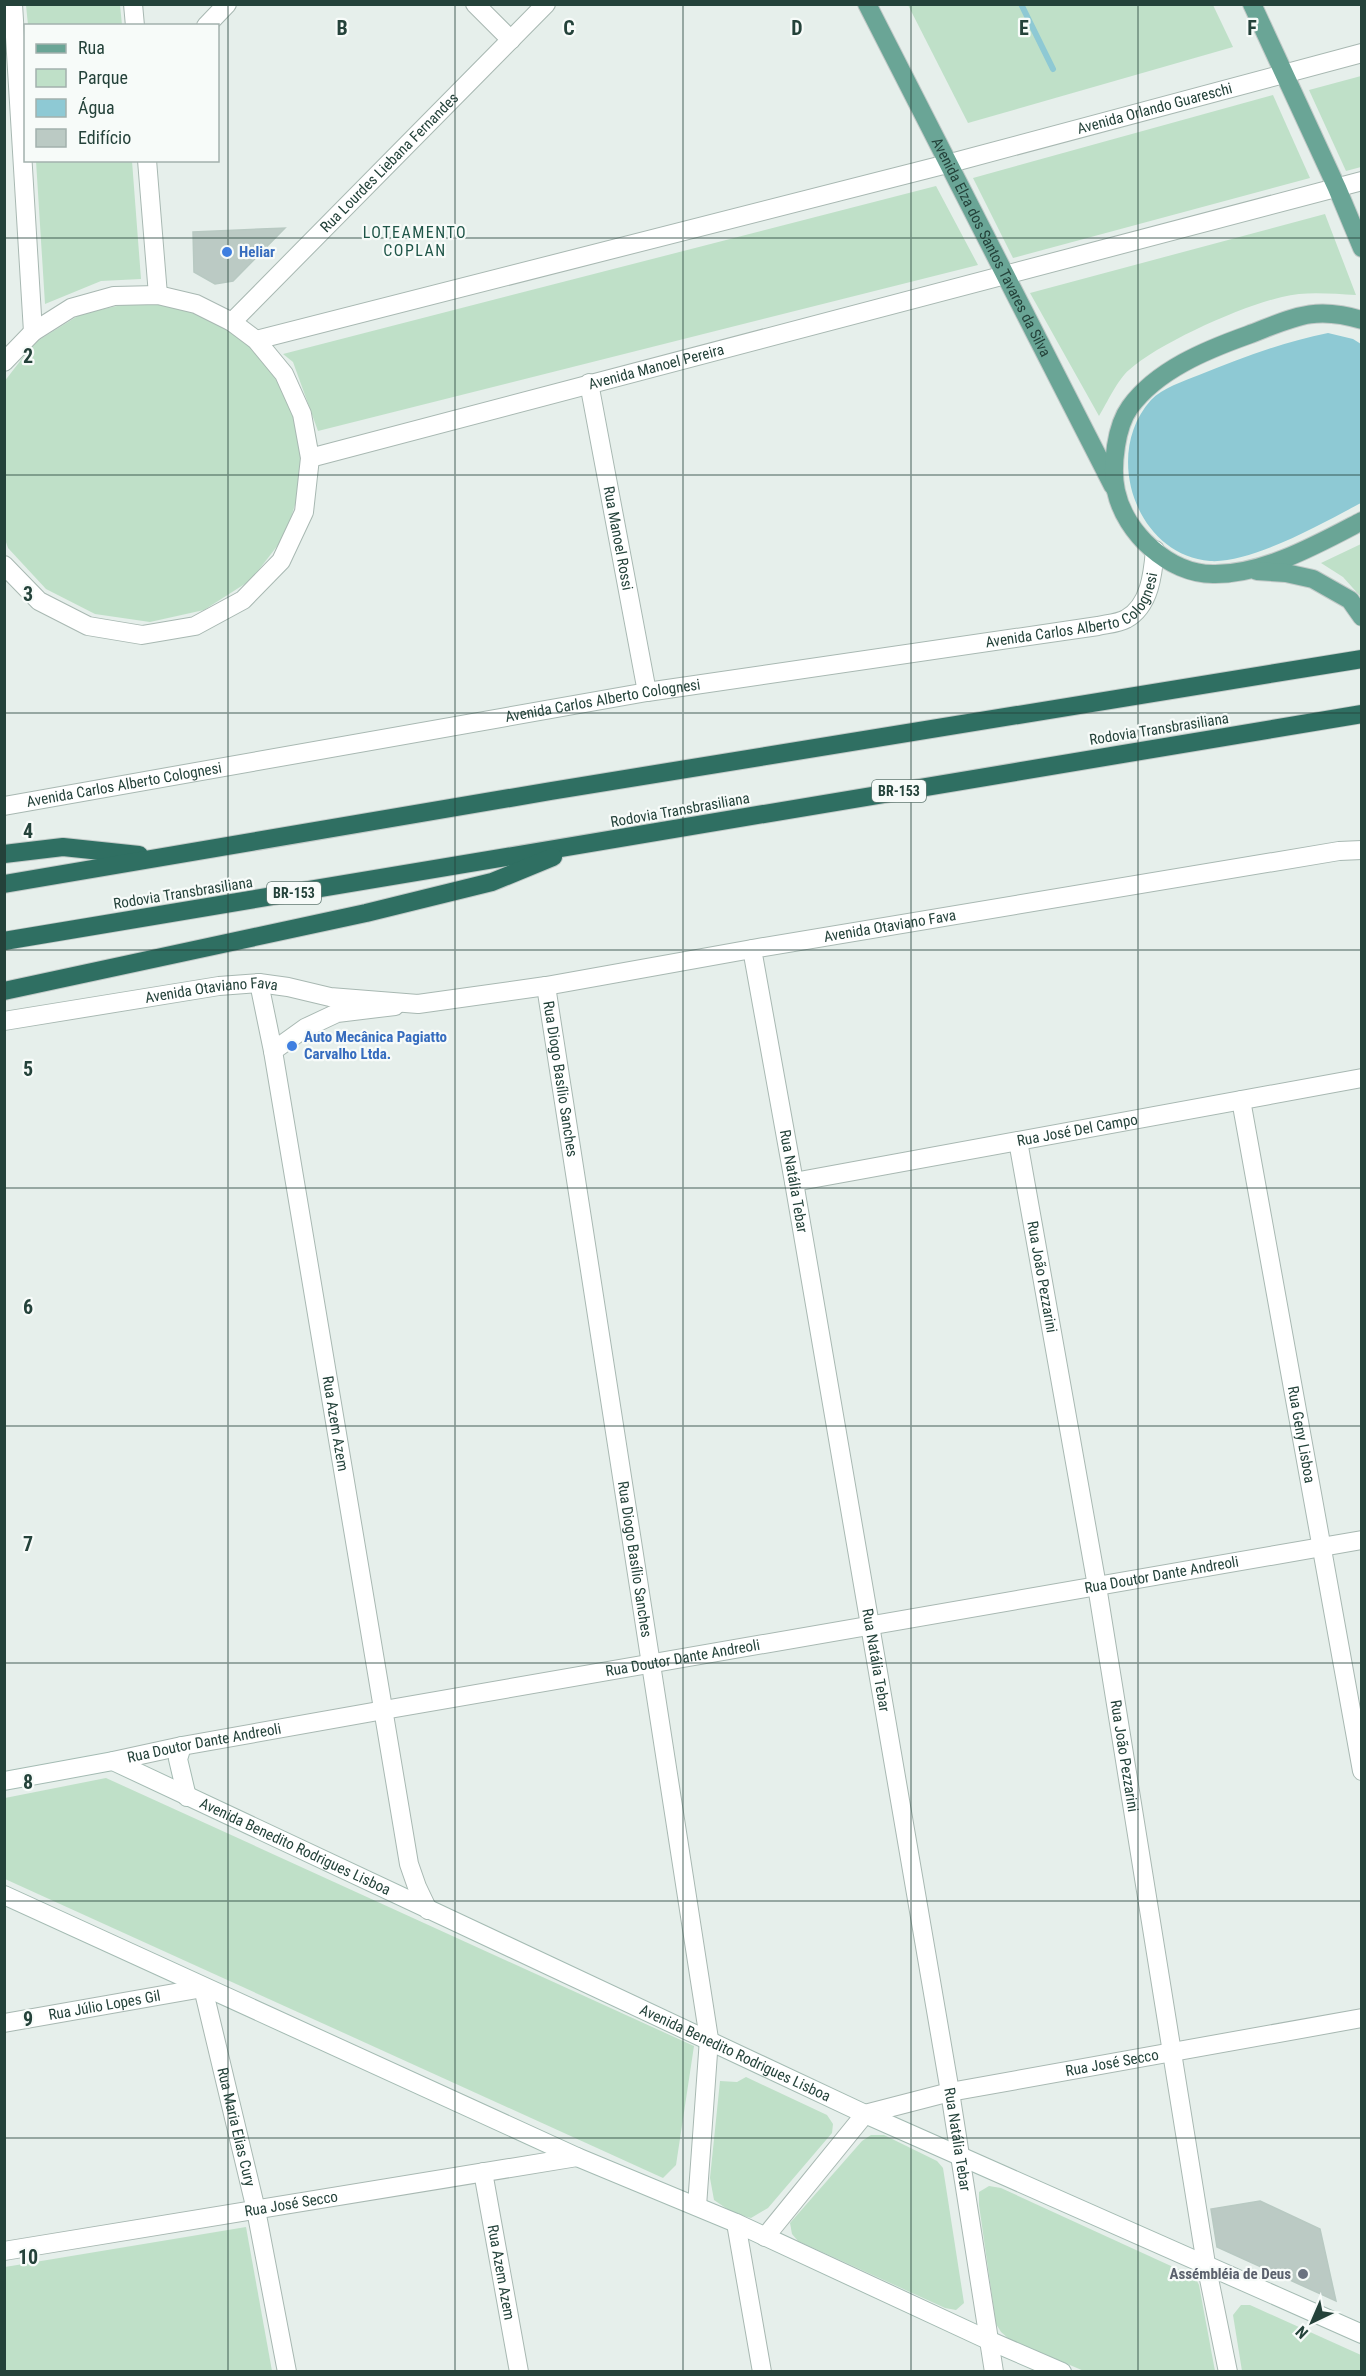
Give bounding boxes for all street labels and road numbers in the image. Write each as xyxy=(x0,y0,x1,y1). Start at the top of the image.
street label: Avenida Orlando Guareschi xyxy=(1075,79,1234,138)
street label: Rua Lourdes Liebana Fernandes xyxy=(317,89,462,236)
street label: Avenida Elza dos Santos Tavares da Silva xyxy=(928,135,1054,360)
street label: Avenida Manoel Pereira xyxy=(587,340,726,393)
street label: Rua Manoel Rossi xyxy=(600,485,637,592)
street label: Avenida Carlos Alberto Colognesi xyxy=(984,571,1161,651)
street label: Avenida Carlos Alberto Colognesi xyxy=(504,675,702,726)
street label: Rodovia Transbrasiliana xyxy=(1088,709,1230,749)
street label: Avenida Carlos Alberto Colognesi xyxy=(25,759,223,811)
road number: BR-153 xyxy=(872,780,926,802)
street label: Rodovia Transbrasiliana xyxy=(609,789,751,831)
street label: Rodovia Transbrasiliana xyxy=(112,873,254,913)
road number: BR-153 xyxy=(267,882,321,904)
street label: Avenida Otaviano Fava xyxy=(822,906,957,946)
street label: Avenida Otaviano Fava xyxy=(144,974,279,1007)
street label: Rua Diogo Basílio Sanches xyxy=(539,1000,581,1158)
street label: Rua José Del Campo xyxy=(1015,1110,1139,1150)
street label: Rua Natália Tebar xyxy=(776,1128,812,1235)
street label: Rua João Pezzarini xyxy=(1023,1220,1061,1334)
street label: Rua Azem Azem xyxy=(318,1374,352,1472)
street label: Rua Geny Lisboa xyxy=(1284,1385,1319,1485)
street label: Rua Diogo Basílio Sanches xyxy=(614,1480,656,1639)
street label: Rua Doutor Dante Andreoli xyxy=(1083,1553,1240,1597)
street label: Rua Natália Tebar xyxy=(858,1607,894,1714)
street label: Rua Doutor Dante Andreoli xyxy=(604,1636,761,1680)
street label: Rua João Pezzarini xyxy=(1106,1699,1142,1813)
street label: Rua Doutor Dante Andreoli xyxy=(126,1719,283,1767)
street label: Avenida Benedito Rodrigues Lisboa xyxy=(197,1794,393,1899)
street label: Rua Júlio Lopes Gil xyxy=(47,1987,162,2024)
street label: Avenida Benedito Rodrigues Lisboa xyxy=(637,2001,833,2105)
street label: Rua José Secco xyxy=(1064,2046,1160,2080)
street label: Rua Maria Elias Cury xyxy=(213,2066,259,2188)
street label: Rua Natália Tebar xyxy=(940,2086,975,2193)
street label: Rua José Secco xyxy=(243,2187,339,2220)
street label: Rua Azem Azem xyxy=(484,2223,518,2321)

